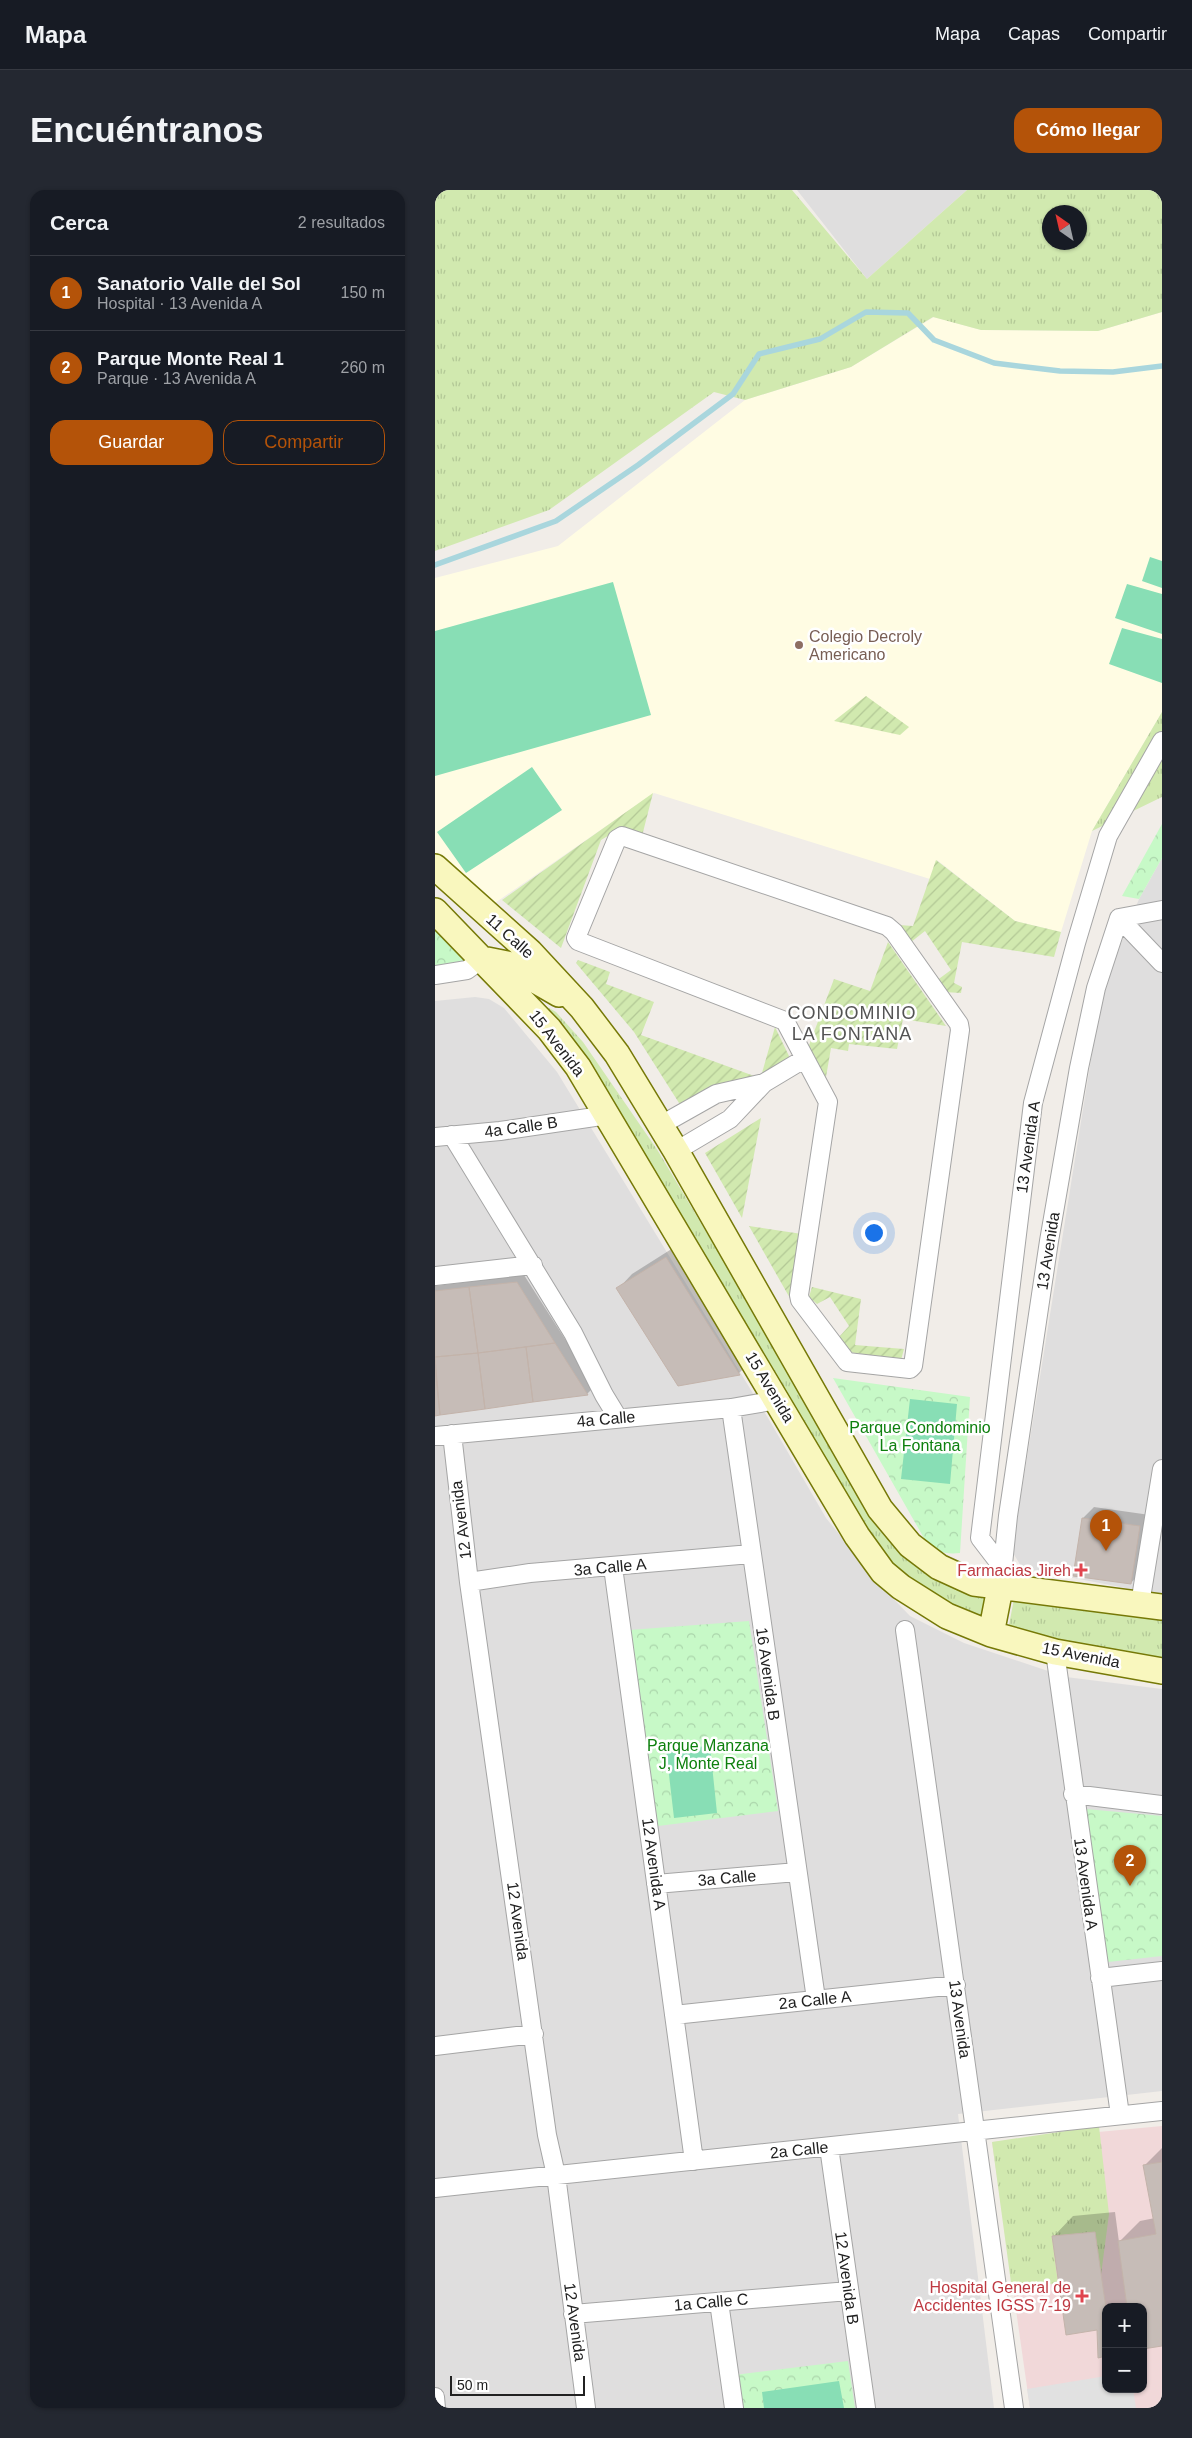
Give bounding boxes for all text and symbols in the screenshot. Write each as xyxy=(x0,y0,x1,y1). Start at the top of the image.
text: Mapa xyxy=(25,21,86,48)
text: Mapa xyxy=(935,24,980,44)
text: Capas xyxy=(1008,24,1060,44)
text: Compartir xyxy=(1088,24,1167,44)
button: Cómo llegar xyxy=(1014,108,1162,153)
text: Encuéntranos xyxy=(30,110,263,149)
north arrow xyxy=(1042,205,1087,250)
text: Cerca xyxy=(50,211,108,234)
text: 2 resultados xyxy=(298,214,385,231)
text: Sanatorio Valle del Sol xyxy=(97,273,301,294)
text: 1 xyxy=(62,284,70,301)
text: 150 m xyxy=(341,284,385,301)
text: Hospital · 13 Avenida A xyxy=(97,295,262,312)
text: Parque Monte Real 1 xyxy=(97,348,284,369)
text: 2 xyxy=(62,359,70,376)
text: 260 m xyxy=(341,359,385,376)
text: Parque · 13 Avenida A xyxy=(97,370,256,387)
button: Guardar xyxy=(50,420,213,465)
button: Compartir xyxy=(223,420,385,465)
place label: Colegio Decroly Americano xyxy=(809,628,922,663)
marker: Colegio Decroly Americano xyxy=(793,639,805,651)
street label: 11 Calle xyxy=(483,910,537,962)
district label: CONDOMINIO LA FONTANA xyxy=(788,1003,917,1044)
street label: 15 Avenida xyxy=(526,1007,588,1079)
street label: 13 Avenida A xyxy=(1013,1099,1043,1194)
street label: 4a Calle B xyxy=(483,1113,559,1141)
street label: 13 Avenida xyxy=(1033,1211,1063,1291)
your location xyxy=(861,1220,887,1246)
street label: 15 Avenida xyxy=(742,1349,798,1425)
street label: 4a Calle xyxy=(576,1408,636,1430)
park label: Parque Condominio La Fontana xyxy=(849,1419,991,1454)
street label: 12 Avenida xyxy=(448,1480,474,1560)
pin: 1 xyxy=(1090,1510,1122,1551)
street label: 3a Calle A xyxy=(573,1555,647,1579)
place label: Farmacias Jireh xyxy=(957,1562,1071,1579)
marker: Farmacias Jireh xyxy=(1075,1564,1087,1576)
street label: 16 Avenida B xyxy=(753,1626,783,1722)
street label: 15 Avenida xyxy=(1041,1639,1121,1671)
park label: Parque Manzana J, Monte Real xyxy=(647,1737,769,1772)
street label: 12 Avenida A xyxy=(639,1817,669,1912)
street label: 13 Avenida A xyxy=(1071,1837,1101,1932)
pin: 2 xyxy=(1114,1845,1146,1886)
street label: 3a Calle xyxy=(697,1867,757,1889)
street label: 12 Avenida xyxy=(504,1881,532,1961)
street label: 13 Avenida xyxy=(946,1979,974,2059)
street label: 2a Calle A xyxy=(778,1988,852,2012)
street label: 2a Calle xyxy=(769,2138,829,2162)
street label: 12 Avenida B xyxy=(832,2230,862,2326)
place label: Hospital General de Accidentes IGSS 7-19 xyxy=(914,2279,1071,2314)
street label: 12 Avenida xyxy=(561,2282,589,2362)
marker: Hospital General de Accidentes IGSS 7-19 xyxy=(1075,2289,1089,2303)
street label: 1a Calle C xyxy=(673,2290,749,2314)
map controls xyxy=(1102,2303,1147,2393)
button: + xyxy=(1102,2303,1147,2348)
button: − xyxy=(1102,2348,1147,2393)
scale bar xyxy=(450,2373,585,2396)
text: 50 m xyxy=(457,2377,488,2393)

